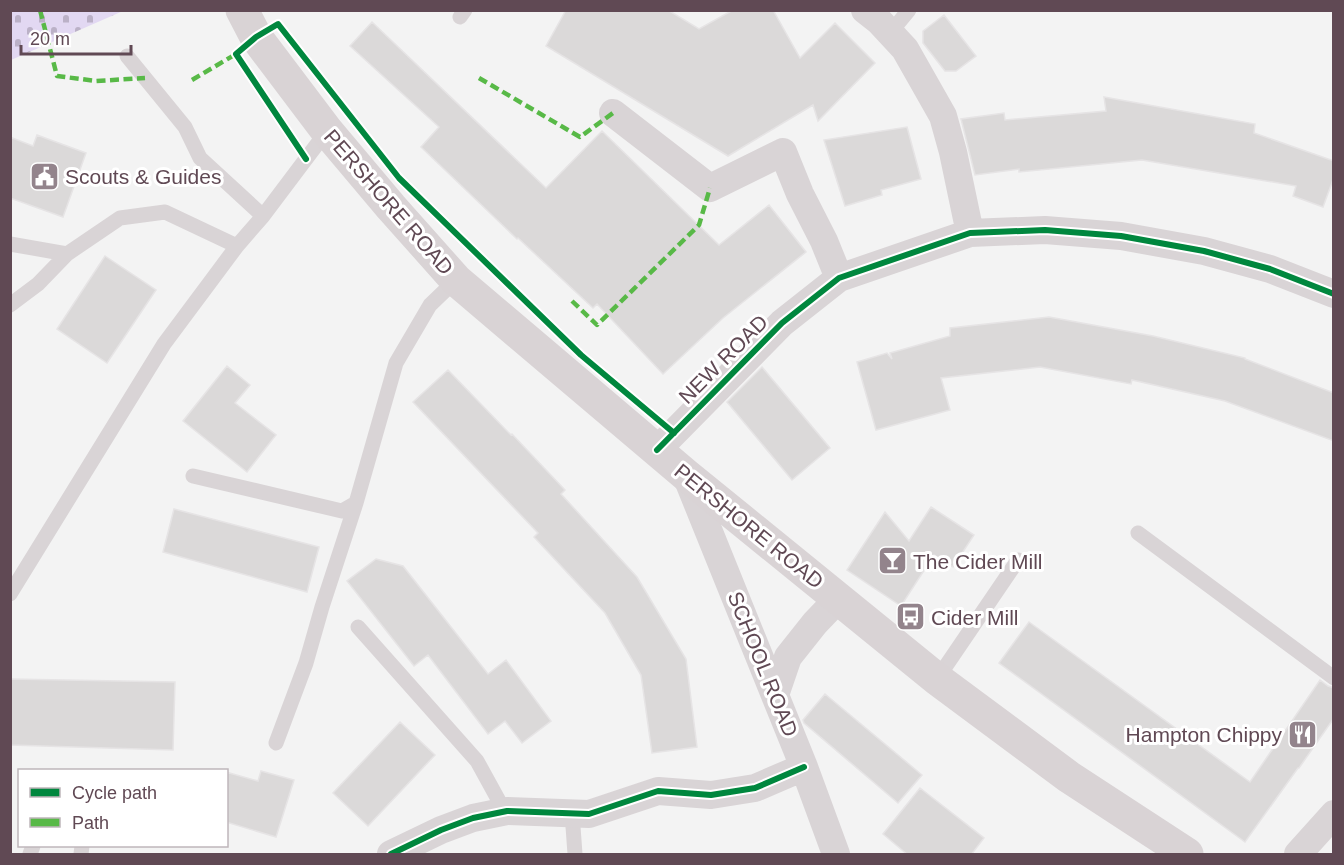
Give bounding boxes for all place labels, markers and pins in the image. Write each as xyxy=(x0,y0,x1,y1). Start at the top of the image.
public building icon: Scouts & Guides xyxy=(28,160,60,192)
place label: Scouts & Guides xyxy=(65,165,221,188)
bar icon: The Cider Mill xyxy=(876,545,908,577)
place label: The Cider Mill xyxy=(913,550,1043,573)
bus stop icon: Cider Mill xyxy=(894,601,926,633)
place label: Cider Mill xyxy=(931,606,1019,629)
restaurant icon: Hampton Chippy xyxy=(1287,718,1319,750)
place label: Hampton Chippy xyxy=(1126,723,1282,746)

